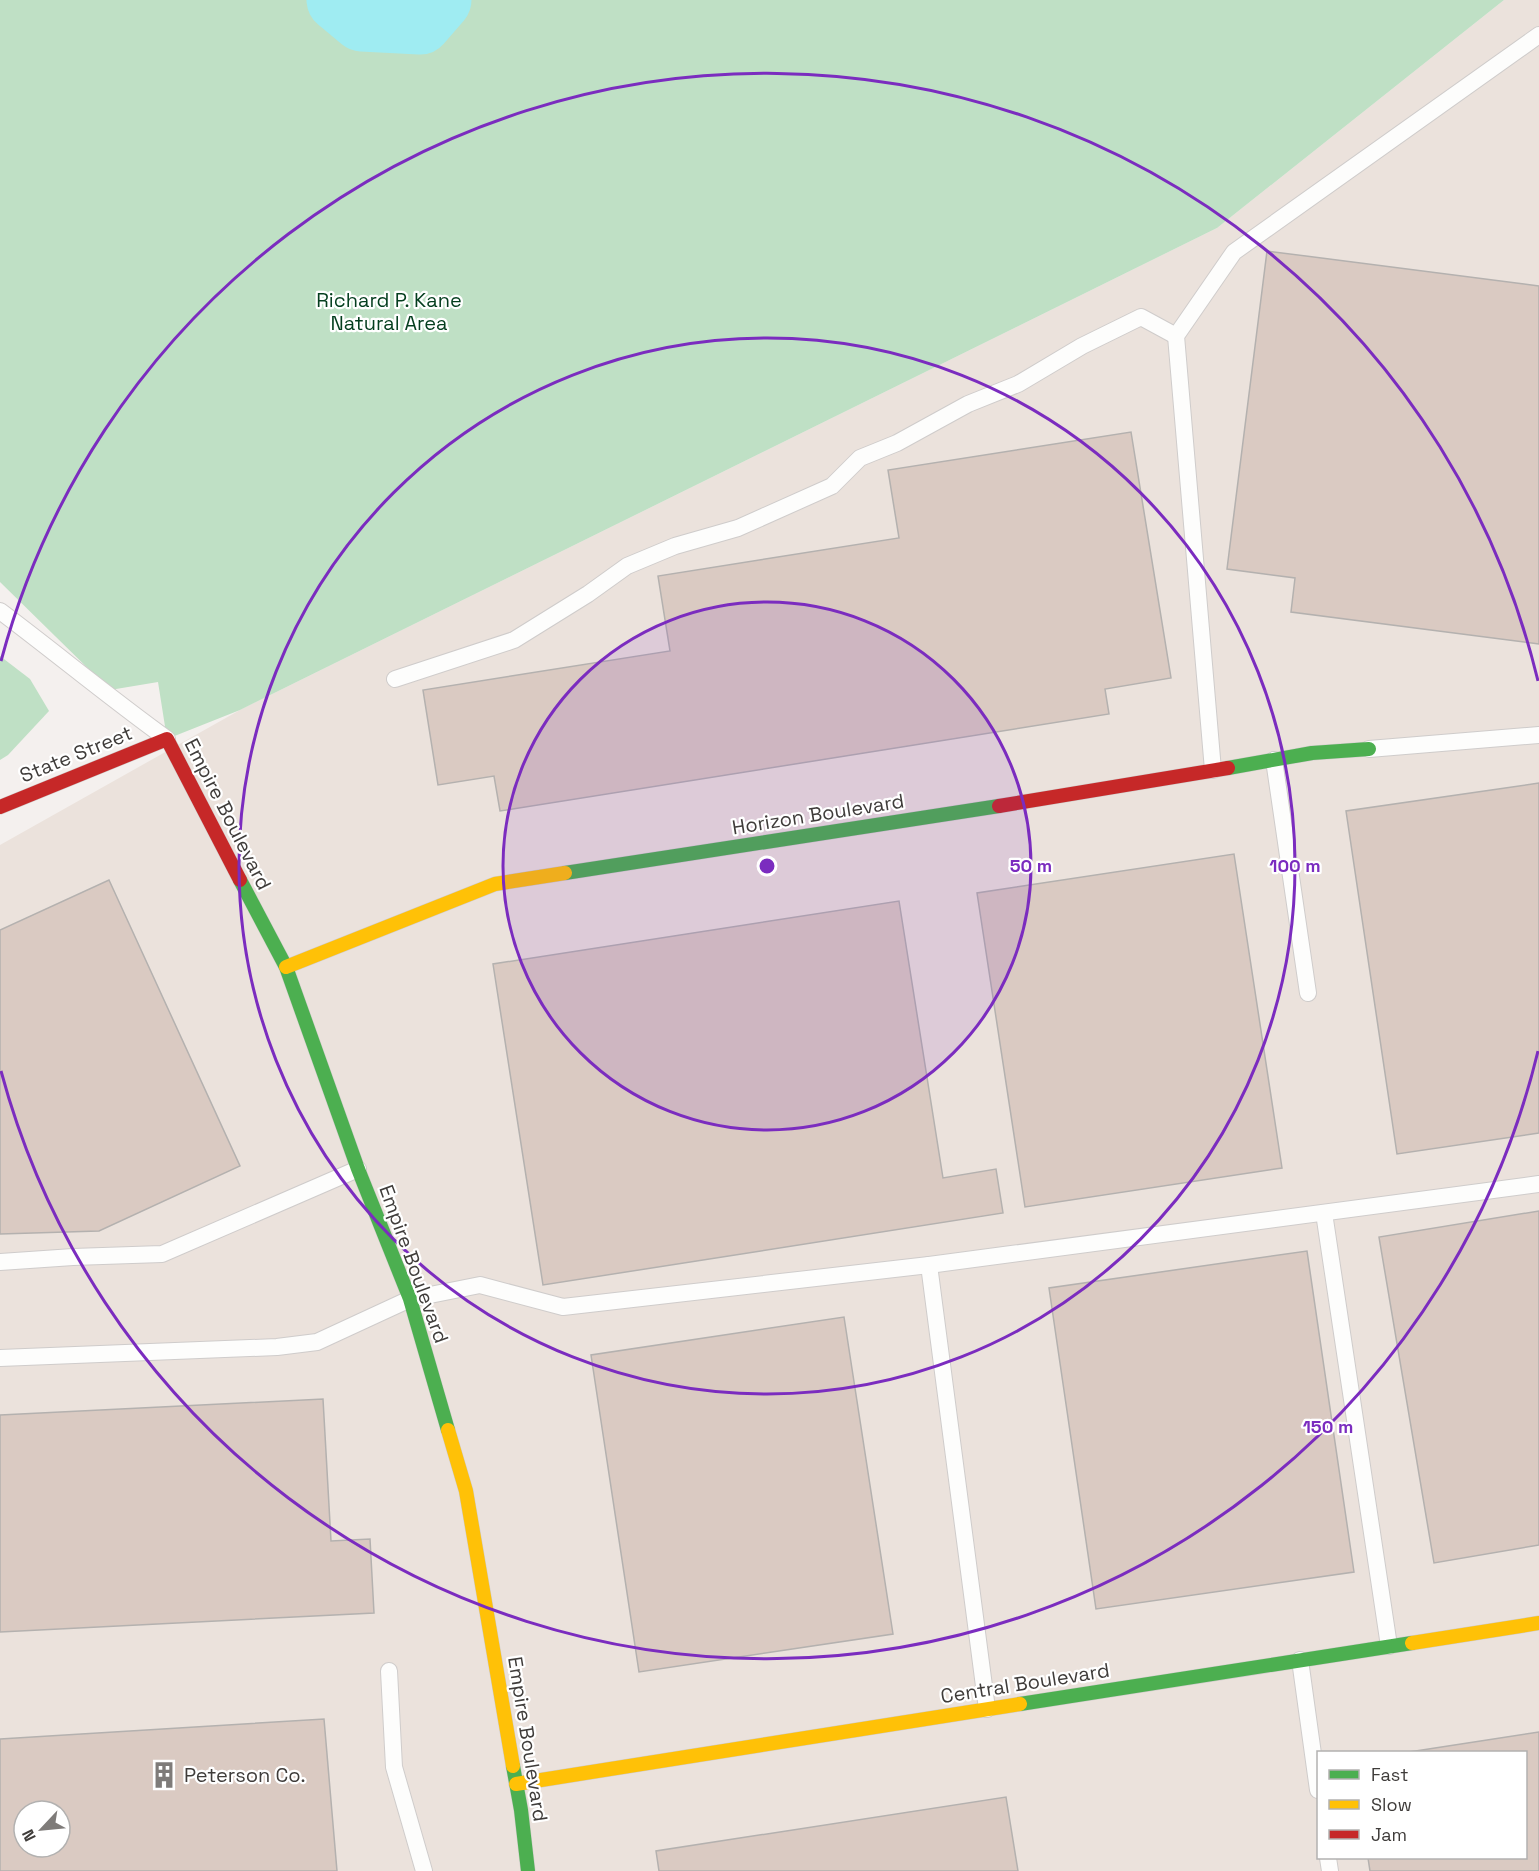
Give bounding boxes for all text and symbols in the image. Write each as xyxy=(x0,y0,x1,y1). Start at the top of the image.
park label: Richard P. Kane Natural Area xyxy=(316,287,462,336)
street label: State Street xyxy=(16,720,136,788)
street label: Empire Boulevard xyxy=(179,734,277,894)
street label: Horizon Boulevard xyxy=(730,788,906,840)
text: 50 m xyxy=(1010,854,1052,877)
text: 100 m xyxy=(1269,854,1321,877)
centre of rings xyxy=(757,856,777,876)
street label: Empire Boulevard xyxy=(373,1181,455,1347)
text: 150 m xyxy=(1303,1415,1353,1438)
street label: Empire Boulevard xyxy=(502,1655,554,1823)
street label: Central Boulevard xyxy=(939,1657,1111,1709)
legend xyxy=(1317,1751,1527,1859)
building icon: Peterson Co. xyxy=(149,1760,179,1790)
place label: Peterson Co. xyxy=(184,1762,306,1788)
text: Fast xyxy=(1371,1763,1408,1786)
text: Slow xyxy=(1371,1793,1412,1816)
north arrow xyxy=(12,1799,72,1859)
text: Jam xyxy=(1371,1823,1407,1846)
text: N xyxy=(17,1826,41,1845)

